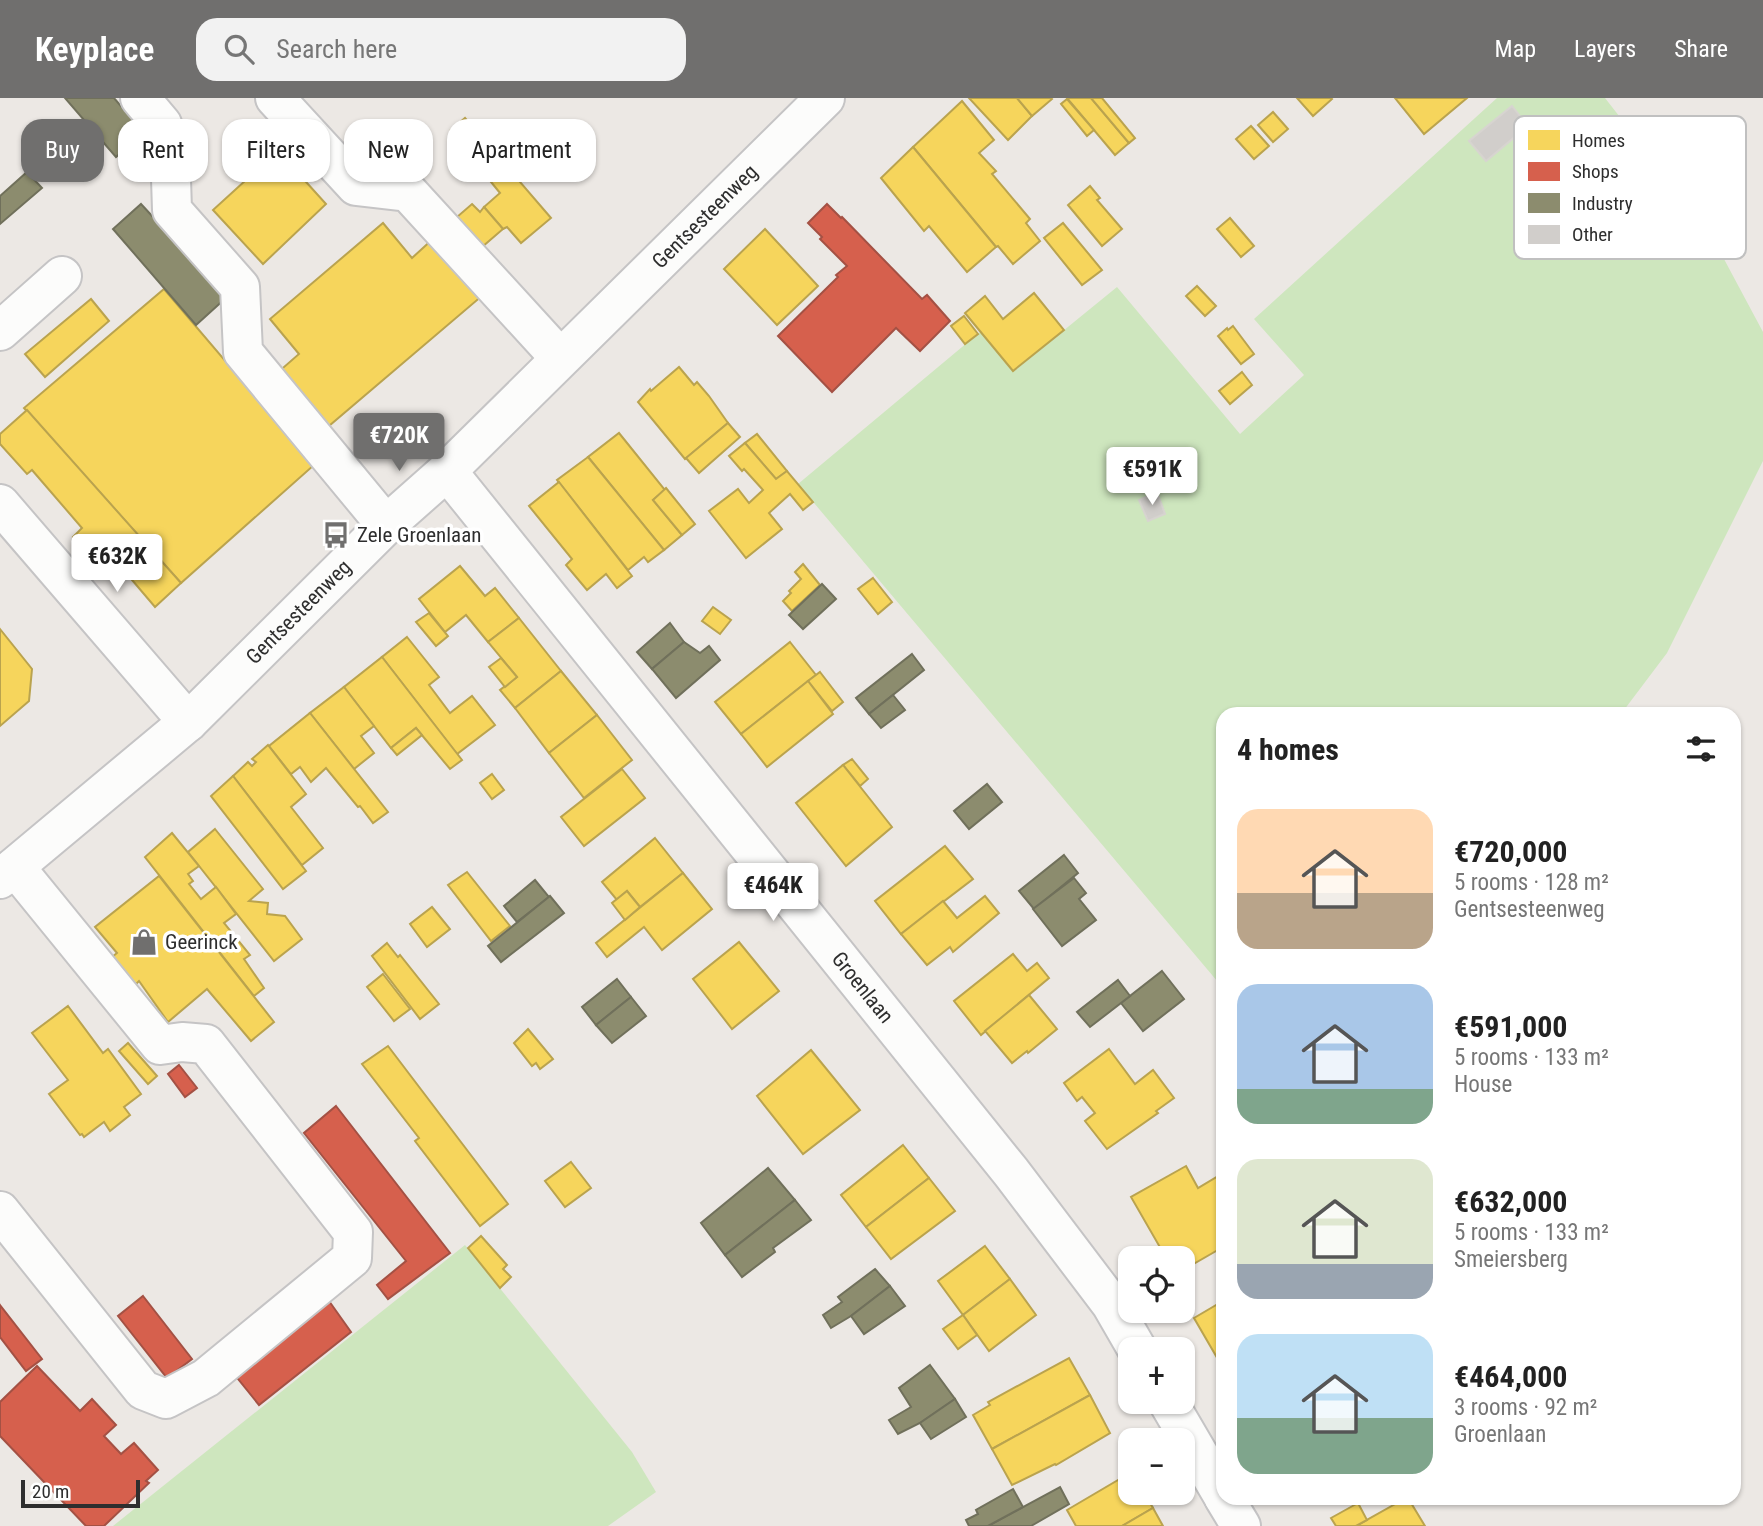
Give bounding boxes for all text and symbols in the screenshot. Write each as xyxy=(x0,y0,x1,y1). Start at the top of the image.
search box xyxy=(196,18,686,81)
text: Keyplace xyxy=(35,30,154,69)
icon: search xyxy=(220,30,258,68)
text: Search here xyxy=(276,34,397,64)
text: Map xyxy=(1495,35,1536,63)
text: Layers xyxy=(1574,35,1636,63)
text: Share xyxy=(1674,35,1728,63)
legend xyxy=(1514,116,1746,259)
chip: Buy xyxy=(21,119,104,182)
chip: Rent xyxy=(118,119,208,182)
chip: Filters xyxy=(222,119,330,182)
chip: New xyxy=(344,119,433,182)
chip: Apartment xyxy=(447,119,596,182)
text: Homes xyxy=(1572,129,1625,152)
street label: Gentsesteenweg xyxy=(647,160,762,273)
text: Shops xyxy=(1572,160,1619,183)
text: Industry xyxy=(1572,192,1633,215)
text: Other xyxy=(1572,223,1613,246)
pin: €720K xyxy=(350,414,448,473)
text: €720K xyxy=(369,422,429,449)
pin: €591K xyxy=(1103,448,1201,507)
text: €591K xyxy=(1122,456,1182,483)
bus stop icon: Zele Groenlaan xyxy=(321,520,351,550)
place label: Zele Groenlaan xyxy=(357,523,481,547)
pin: €632K xyxy=(68,534,166,594)
text: €632K xyxy=(87,543,147,570)
street label: Gentsesteenweg xyxy=(241,555,356,669)
icon: filters xyxy=(1682,730,1720,768)
text: 4 homes xyxy=(1237,732,1339,767)
text: €720,000 xyxy=(1454,834,1567,869)
icon: home xyxy=(1293,837,1377,921)
pin: €464K xyxy=(724,864,822,923)
text: 5 rooms · 128 m² xyxy=(1454,869,1609,896)
text: €464K xyxy=(743,872,803,899)
text: Gentsesteenweg xyxy=(1454,896,1605,923)
shop icon: Geerinck xyxy=(129,927,159,957)
place label: Geerinck xyxy=(165,930,238,954)
street label: Groenlaan xyxy=(827,947,898,1028)
text: €591,000 xyxy=(1454,1009,1567,1044)
icon: home xyxy=(1293,1012,1377,1096)
text: 5 rooms · 133 m² xyxy=(1454,1044,1609,1071)
text: House xyxy=(1454,1071,1512,1098)
text: €632,000 xyxy=(1454,1184,1567,1219)
icon: home xyxy=(1293,1187,1377,1271)
text: 5 rooms · 133 m² xyxy=(1454,1219,1609,1246)
map controls xyxy=(1118,1246,1195,1505)
button: locate xyxy=(1118,1246,1195,1323)
text: Smeiersberg xyxy=(1454,1246,1568,1273)
button: + xyxy=(1118,1337,1195,1414)
text: €464,000 xyxy=(1454,1359,1567,1394)
icon: home xyxy=(1293,1362,1377,1446)
text: 3 rooms · 92 m² xyxy=(1454,1394,1597,1421)
text: Groenlaan xyxy=(1454,1421,1546,1448)
button: − xyxy=(1118,1428,1195,1505)
scale bar xyxy=(21,1477,140,1509)
text: 20 m xyxy=(32,1480,69,1503)

